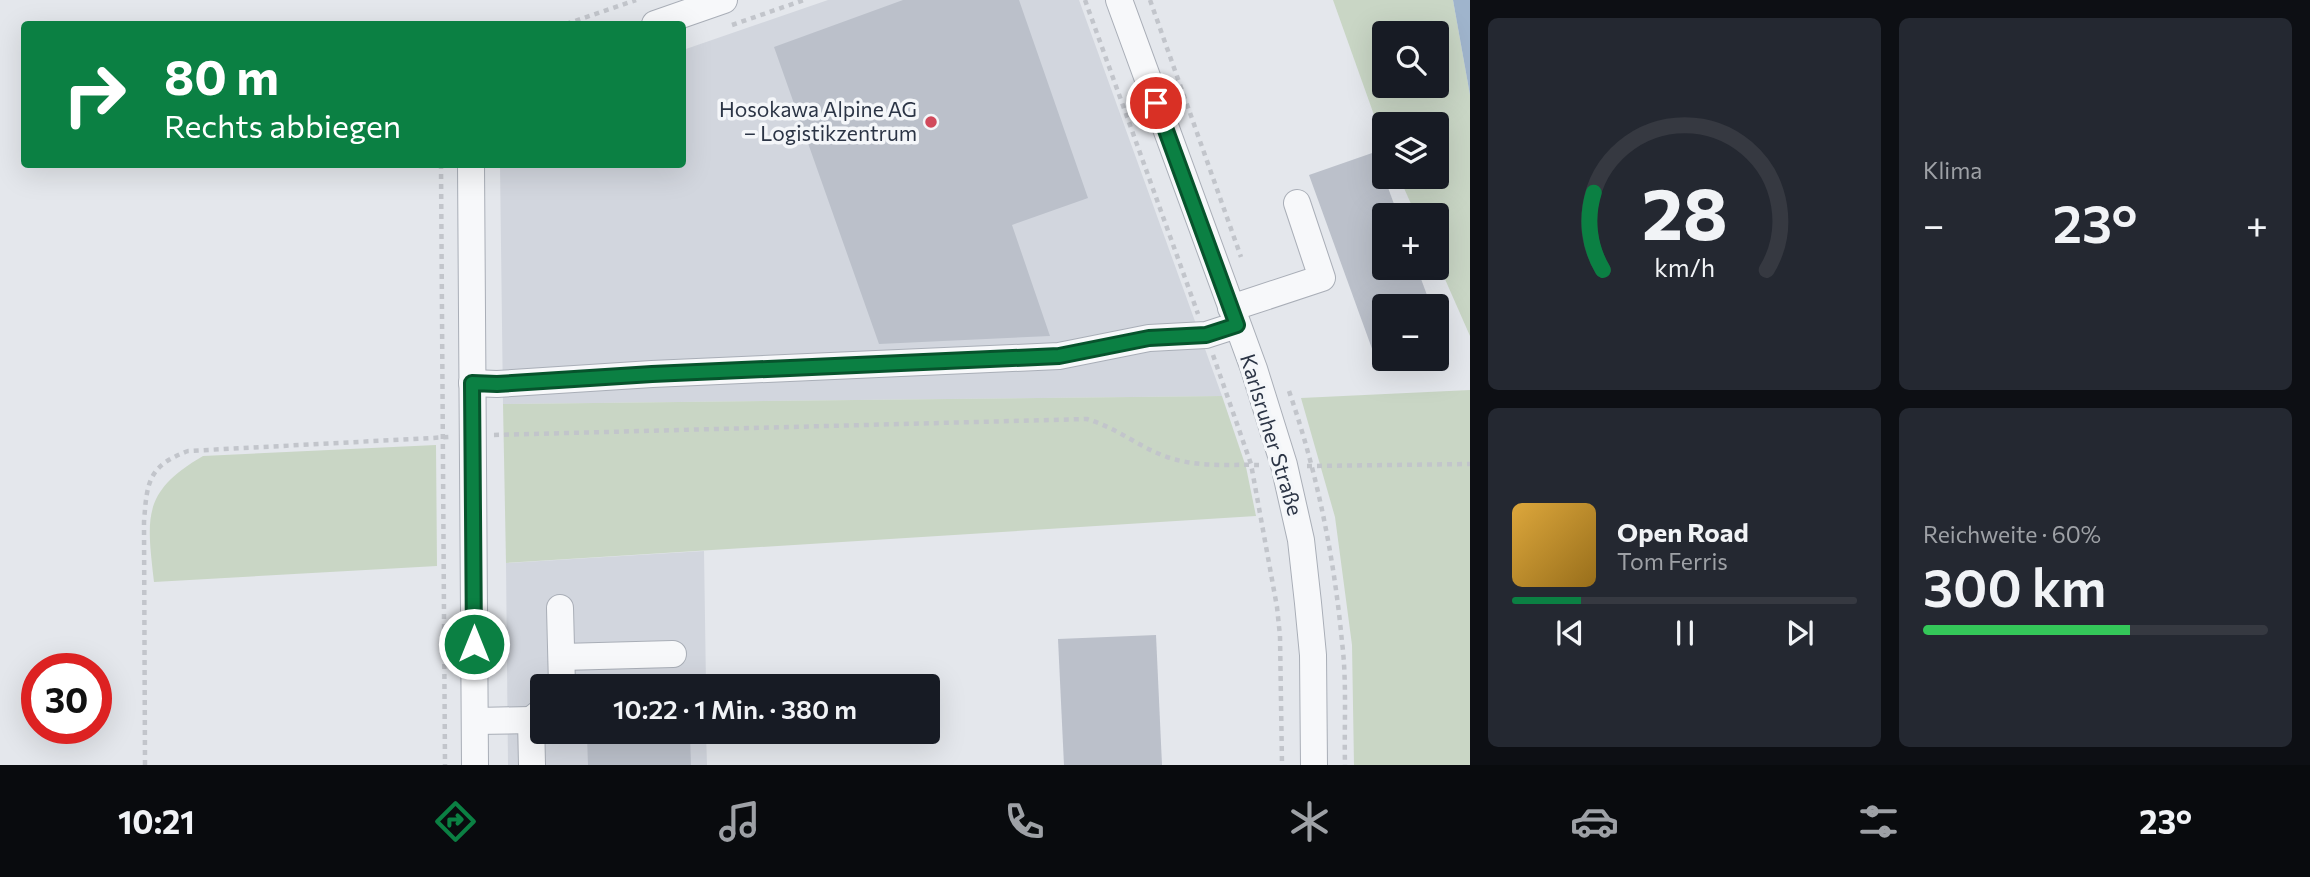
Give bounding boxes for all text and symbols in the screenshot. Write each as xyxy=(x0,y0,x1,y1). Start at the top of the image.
map controls xyxy=(1372,21,1449,371)
button: search xyxy=(1372,21,1449,98)
text: 80 m xyxy=(164,45,279,105)
icon: right xyxy=(49,49,140,140)
pin xyxy=(1126,73,1186,133)
icon: arrive xyxy=(1137,84,1175,122)
place label: Hosokawa Alpine AG – Logistikzentrum xyxy=(719,96,917,145)
text: Rechts abbiegen xyxy=(164,105,401,145)
button: layers xyxy=(1372,112,1449,189)
marker: Hosokawa Alpine AG – Logistikzentrum xyxy=(923,114,939,130)
text: Klima xyxy=(1923,156,1982,184)
text: 28 xyxy=(1642,166,1728,255)
text: 23° xyxy=(2053,190,2138,254)
text: − xyxy=(1923,200,1945,247)
text: + xyxy=(2246,200,2268,247)
button: + xyxy=(1372,203,1449,280)
text: km/h xyxy=(1654,252,1715,282)
button: − xyxy=(1372,294,1449,371)
street label: Karlsruher Straße xyxy=(1236,351,1309,518)
text: Open Road xyxy=(1617,516,1749,547)
text: Reichweite · 60% xyxy=(1923,520,2101,548)
text: Tom Ferris xyxy=(1617,547,1728,575)
text: 300 km xyxy=(1923,554,2106,618)
position arrow xyxy=(437,607,511,681)
icon: previous xyxy=(1551,614,1589,652)
icon: pause xyxy=(1666,614,1704,652)
icon: next xyxy=(1781,614,1819,652)
speed limit sign: 30 xyxy=(21,653,112,744)
text: 10:22 · 1 Min. · 380 m xyxy=(613,693,857,724)
icon: directions xyxy=(431,797,480,846)
icon: music xyxy=(715,797,764,846)
icon: phone xyxy=(1000,797,1049,846)
icon: climate xyxy=(1285,797,1334,846)
icon: car xyxy=(1570,797,1619,846)
icon: filters xyxy=(1854,797,1903,846)
text: 10:21 xyxy=(118,801,195,841)
text: 23° xyxy=(2139,801,2192,841)

